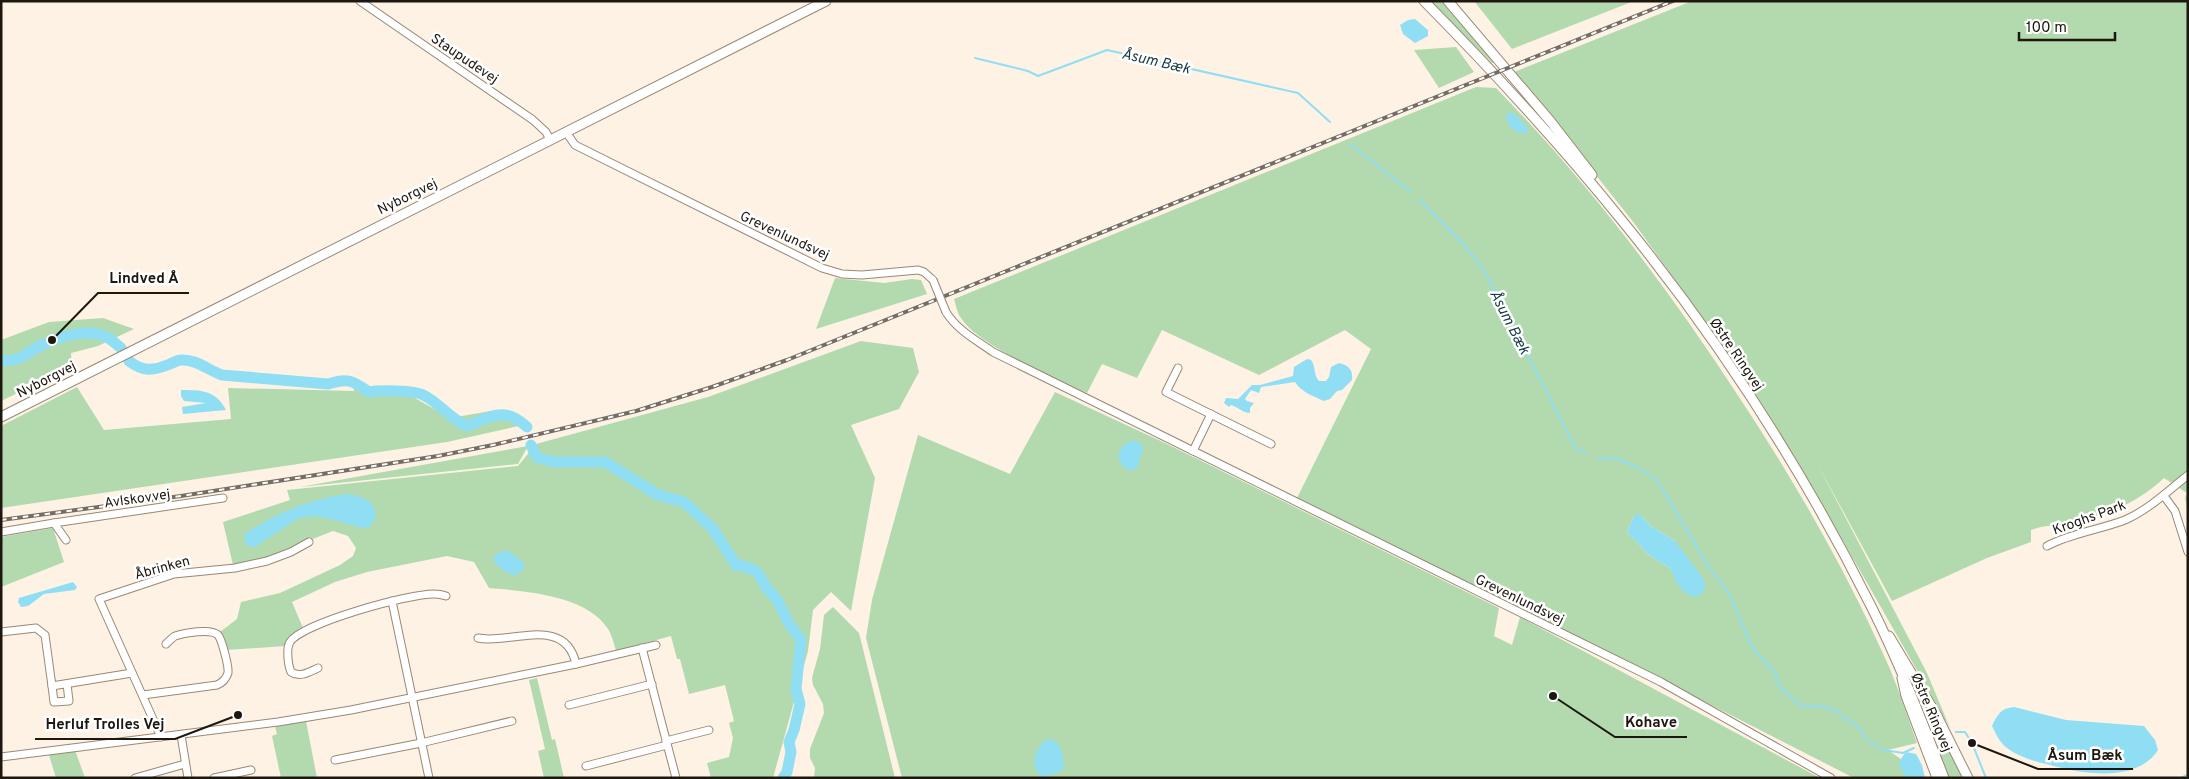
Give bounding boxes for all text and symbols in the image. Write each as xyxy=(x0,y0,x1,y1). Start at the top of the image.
scale bar xyxy=(2019,10,2115,42)
text: 100 m xyxy=(2026,19,2067,38)
street label: Staupudevej xyxy=(427,30,501,88)
water label: Åsum Bæk xyxy=(1120,45,1192,80)
street label: Nyborgvej xyxy=(375,176,440,219)
street label: Grevenlundsvej xyxy=(737,208,832,265)
callout: Lindved Å xyxy=(98,263,189,293)
text: Lindved Å xyxy=(109,269,179,289)
water label: Åsum Bæk xyxy=(1484,287,1533,358)
street label: Østre Ringvej xyxy=(1705,315,1766,394)
street label: Nyborgvej xyxy=(14,358,79,403)
street label: Avlskovvej xyxy=(103,486,171,513)
street label: Kroghs Park xyxy=(2050,497,2129,540)
street label: Åbrinken xyxy=(133,553,192,584)
street label: Grevenlundsvej xyxy=(1472,572,1567,629)
street label: Østre Ringvej xyxy=(1906,671,1955,755)
callout: Kohave xyxy=(1615,707,1687,737)
callout: Herluf Trolles Vej xyxy=(35,709,175,739)
text: Kohave xyxy=(1625,714,1677,733)
text: Herluf Trolles Vej xyxy=(45,716,165,735)
callout: Åsum Bæk xyxy=(2038,739,2133,769)
text: Åsum Bæk xyxy=(2047,746,2123,766)

